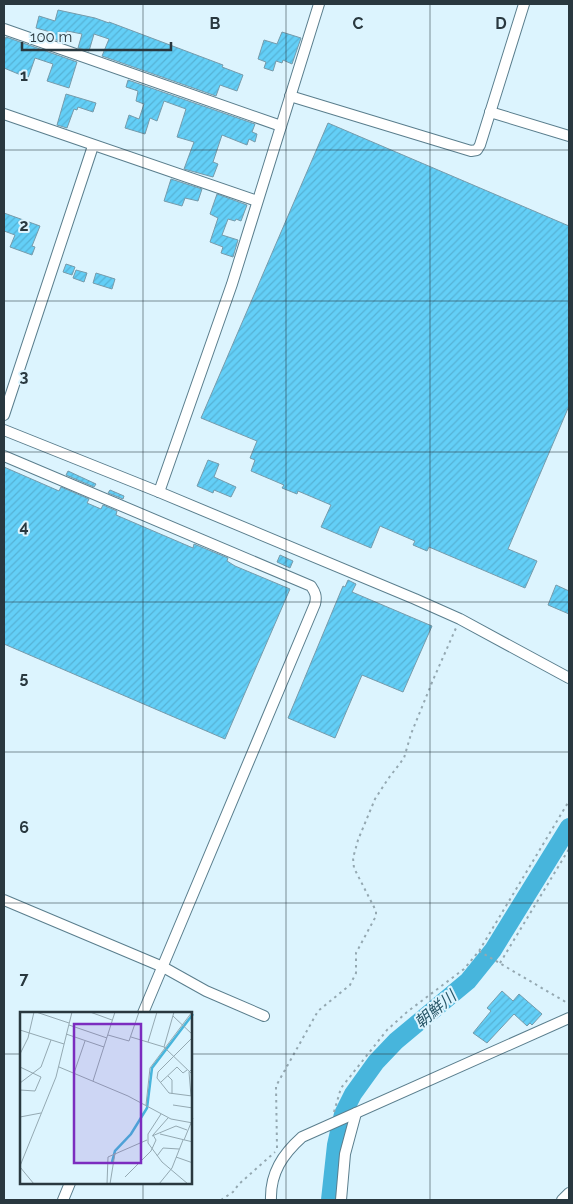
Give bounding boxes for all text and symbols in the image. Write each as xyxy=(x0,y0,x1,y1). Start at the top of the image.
text: B xyxy=(210,14,221,33)
text: C xyxy=(353,14,364,33)
text: D xyxy=(495,14,507,33)
scale bar xyxy=(22,20,171,52)
text: 100 m xyxy=(30,28,72,46)
text: 1 xyxy=(20,66,28,85)
text: 2 xyxy=(19,216,29,235)
text: 3 xyxy=(20,367,29,386)
text: 4 xyxy=(19,517,29,536)
text: 5 xyxy=(20,668,29,687)
text: 6 xyxy=(19,818,29,837)
text: 7 xyxy=(20,969,29,988)
water label: 朝鮮川 xyxy=(411,985,461,1032)
inset map xyxy=(20,1012,192,1184)

